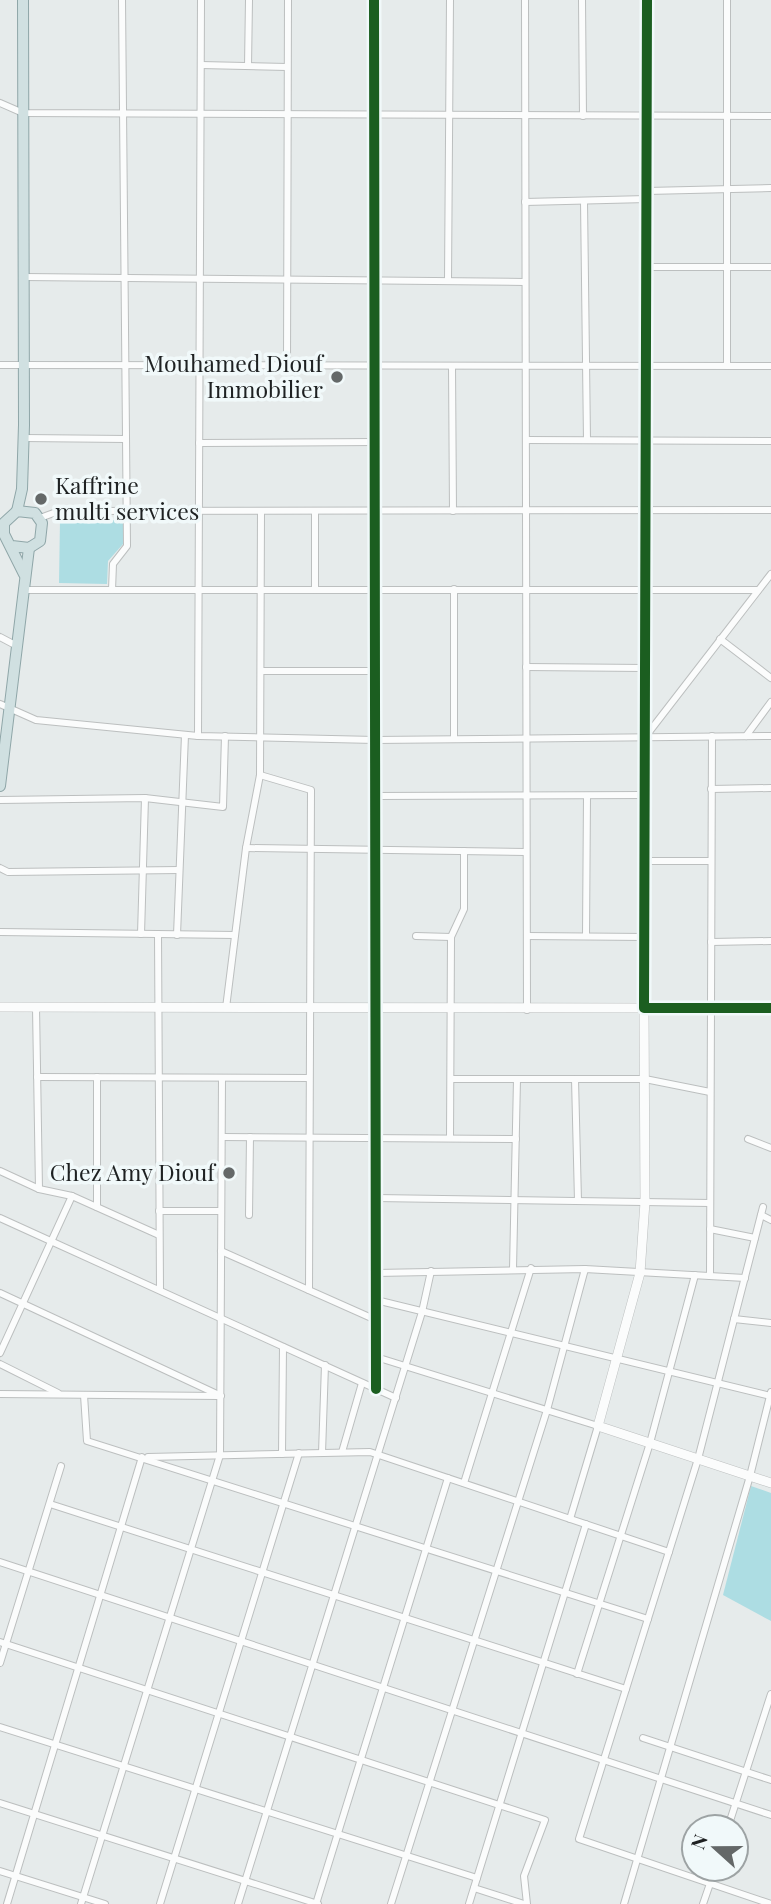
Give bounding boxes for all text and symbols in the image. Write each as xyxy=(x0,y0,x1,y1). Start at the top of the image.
place label: Mouhamed Diouf Immobilier xyxy=(144,347,325,404)
marker: Mouhamed Diouf Immobilier xyxy=(329,369,345,385)
place label: Kaffrine multi services xyxy=(55,469,199,526)
marker: Kaffrine multi services xyxy=(33,491,49,507)
place label: Chez Amy Diouf xyxy=(50,1156,217,1187)
marker: Chez Amy Diouf xyxy=(221,1165,237,1181)
north arrow xyxy=(680,1813,750,1883)
text: N xyxy=(684,1830,713,1853)

